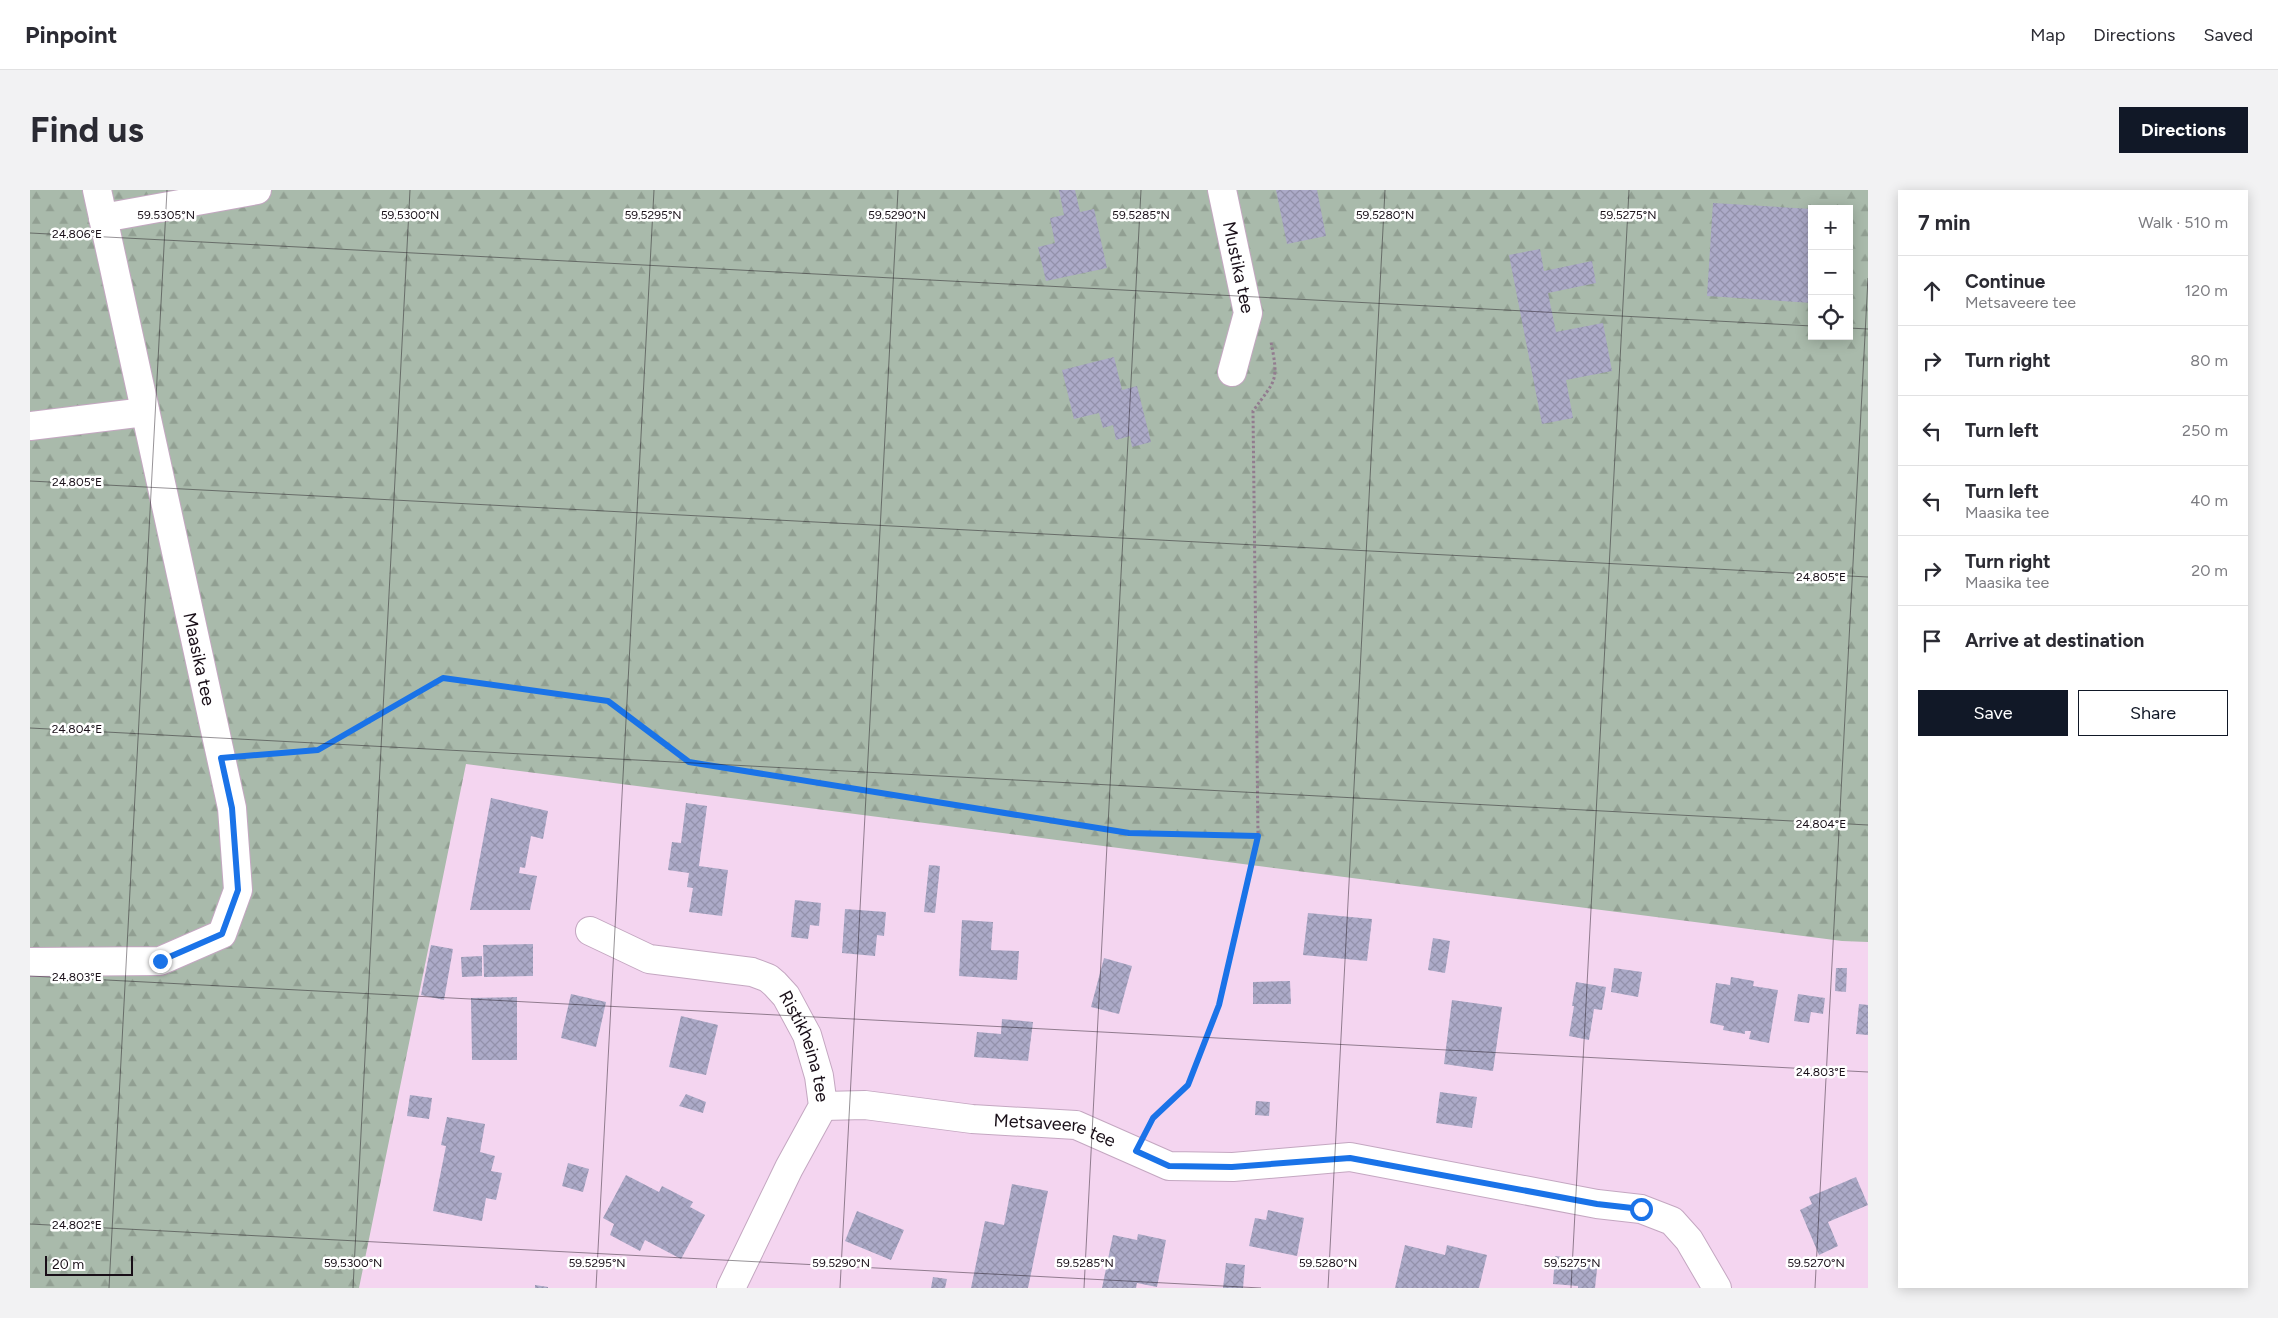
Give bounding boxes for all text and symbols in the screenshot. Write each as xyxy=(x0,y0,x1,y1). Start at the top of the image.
text: Pinpoint xyxy=(25,20,117,49)
text: Map xyxy=(2030,24,2065,46)
text: Directions xyxy=(2093,24,2175,46)
text: Saved xyxy=(2203,24,2253,46)
button: Directions xyxy=(2119,107,2248,153)
text: Find us xyxy=(30,109,144,151)
map controls xyxy=(1808,205,1853,340)
button: + xyxy=(1808,205,1853,250)
text: 59.5305°N xyxy=(137,208,195,222)
text: 59.5300°N xyxy=(381,208,439,222)
text: 59.5295°N xyxy=(624,208,682,222)
text: 59.5290°N xyxy=(868,208,926,222)
text: 59.5285°N xyxy=(1112,208,1170,222)
text: 59.5280°N xyxy=(1356,208,1414,222)
text: 59.5275°N xyxy=(1600,208,1656,222)
text: 7 min xyxy=(1918,210,1970,235)
text: Walk · 510 m xyxy=(2138,213,2228,232)
street label: Mustika tee xyxy=(1218,219,1259,315)
text: 24.806°E xyxy=(52,227,102,241)
button: − xyxy=(1808,250,1853,295)
text: Continue xyxy=(1965,270,2045,293)
icon: ahead xyxy=(1918,277,1946,305)
text: 120 m xyxy=(2185,281,2228,300)
text: Metsaveere tee xyxy=(1965,293,2076,312)
button: locate xyxy=(1808,295,1853,340)
icon: right xyxy=(1918,347,1946,375)
text: Turn right xyxy=(1965,349,2051,372)
text: 80 m xyxy=(2190,351,2228,370)
icon: left xyxy=(1918,417,1946,445)
text: Turn left xyxy=(1965,419,2039,442)
text: 250 m xyxy=(2182,421,2228,440)
text: 24.805°E xyxy=(52,475,102,489)
text: Turn left xyxy=(1965,480,2039,503)
icon: left xyxy=(1918,487,1946,515)
text: 40 m xyxy=(2190,491,2228,510)
text: Maasika tee xyxy=(1965,503,2049,522)
text: Turn right xyxy=(1965,550,2051,573)
icon: right xyxy=(1918,557,1946,585)
text: 20 m xyxy=(2191,561,2228,580)
text: 24.805°E xyxy=(1796,570,1846,584)
text: Maasika tee xyxy=(1965,573,2049,592)
street label: Maasika tee xyxy=(178,610,220,708)
icon: arrive xyxy=(1918,627,1946,655)
text: Arrive at destination xyxy=(1965,629,2144,652)
button: Save xyxy=(1918,690,2068,736)
button: Share xyxy=(2078,690,2228,736)
text: 24.804°E xyxy=(52,722,102,736)
text: 24.804°E xyxy=(1796,817,1846,831)
route end xyxy=(149,950,172,973)
text: 24.803°E xyxy=(52,970,102,984)
street label: Ristikheina tee xyxy=(774,987,833,1104)
text: 24.803°E xyxy=(1796,1065,1846,1079)
street label: Metsaveere tee xyxy=(993,1109,1119,1152)
route start xyxy=(1630,1198,1653,1221)
text: 24.802°E xyxy=(52,1218,102,1232)
scale bar xyxy=(45,1253,132,1276)
text: 20 m xyxy=(52,1256,84,1273)
text: 59.5300°N xyxy=(324,1256,382,1270)
text: 59.5295°N xyxy=(568,1256,626,1270)
text: 59.5290°N xyxy=(812,1256,870,1270)
text: 59.5285°N xyxy=(1056,1256,1114,1270)
text: 59.5280°N xyxy=(1299,1256,1357,1270)
text: 59.5275°N xyxy=(1544,1256,1600,1270)
text: 59.5270°N xyxy=(1787,1256,1845,1270)

